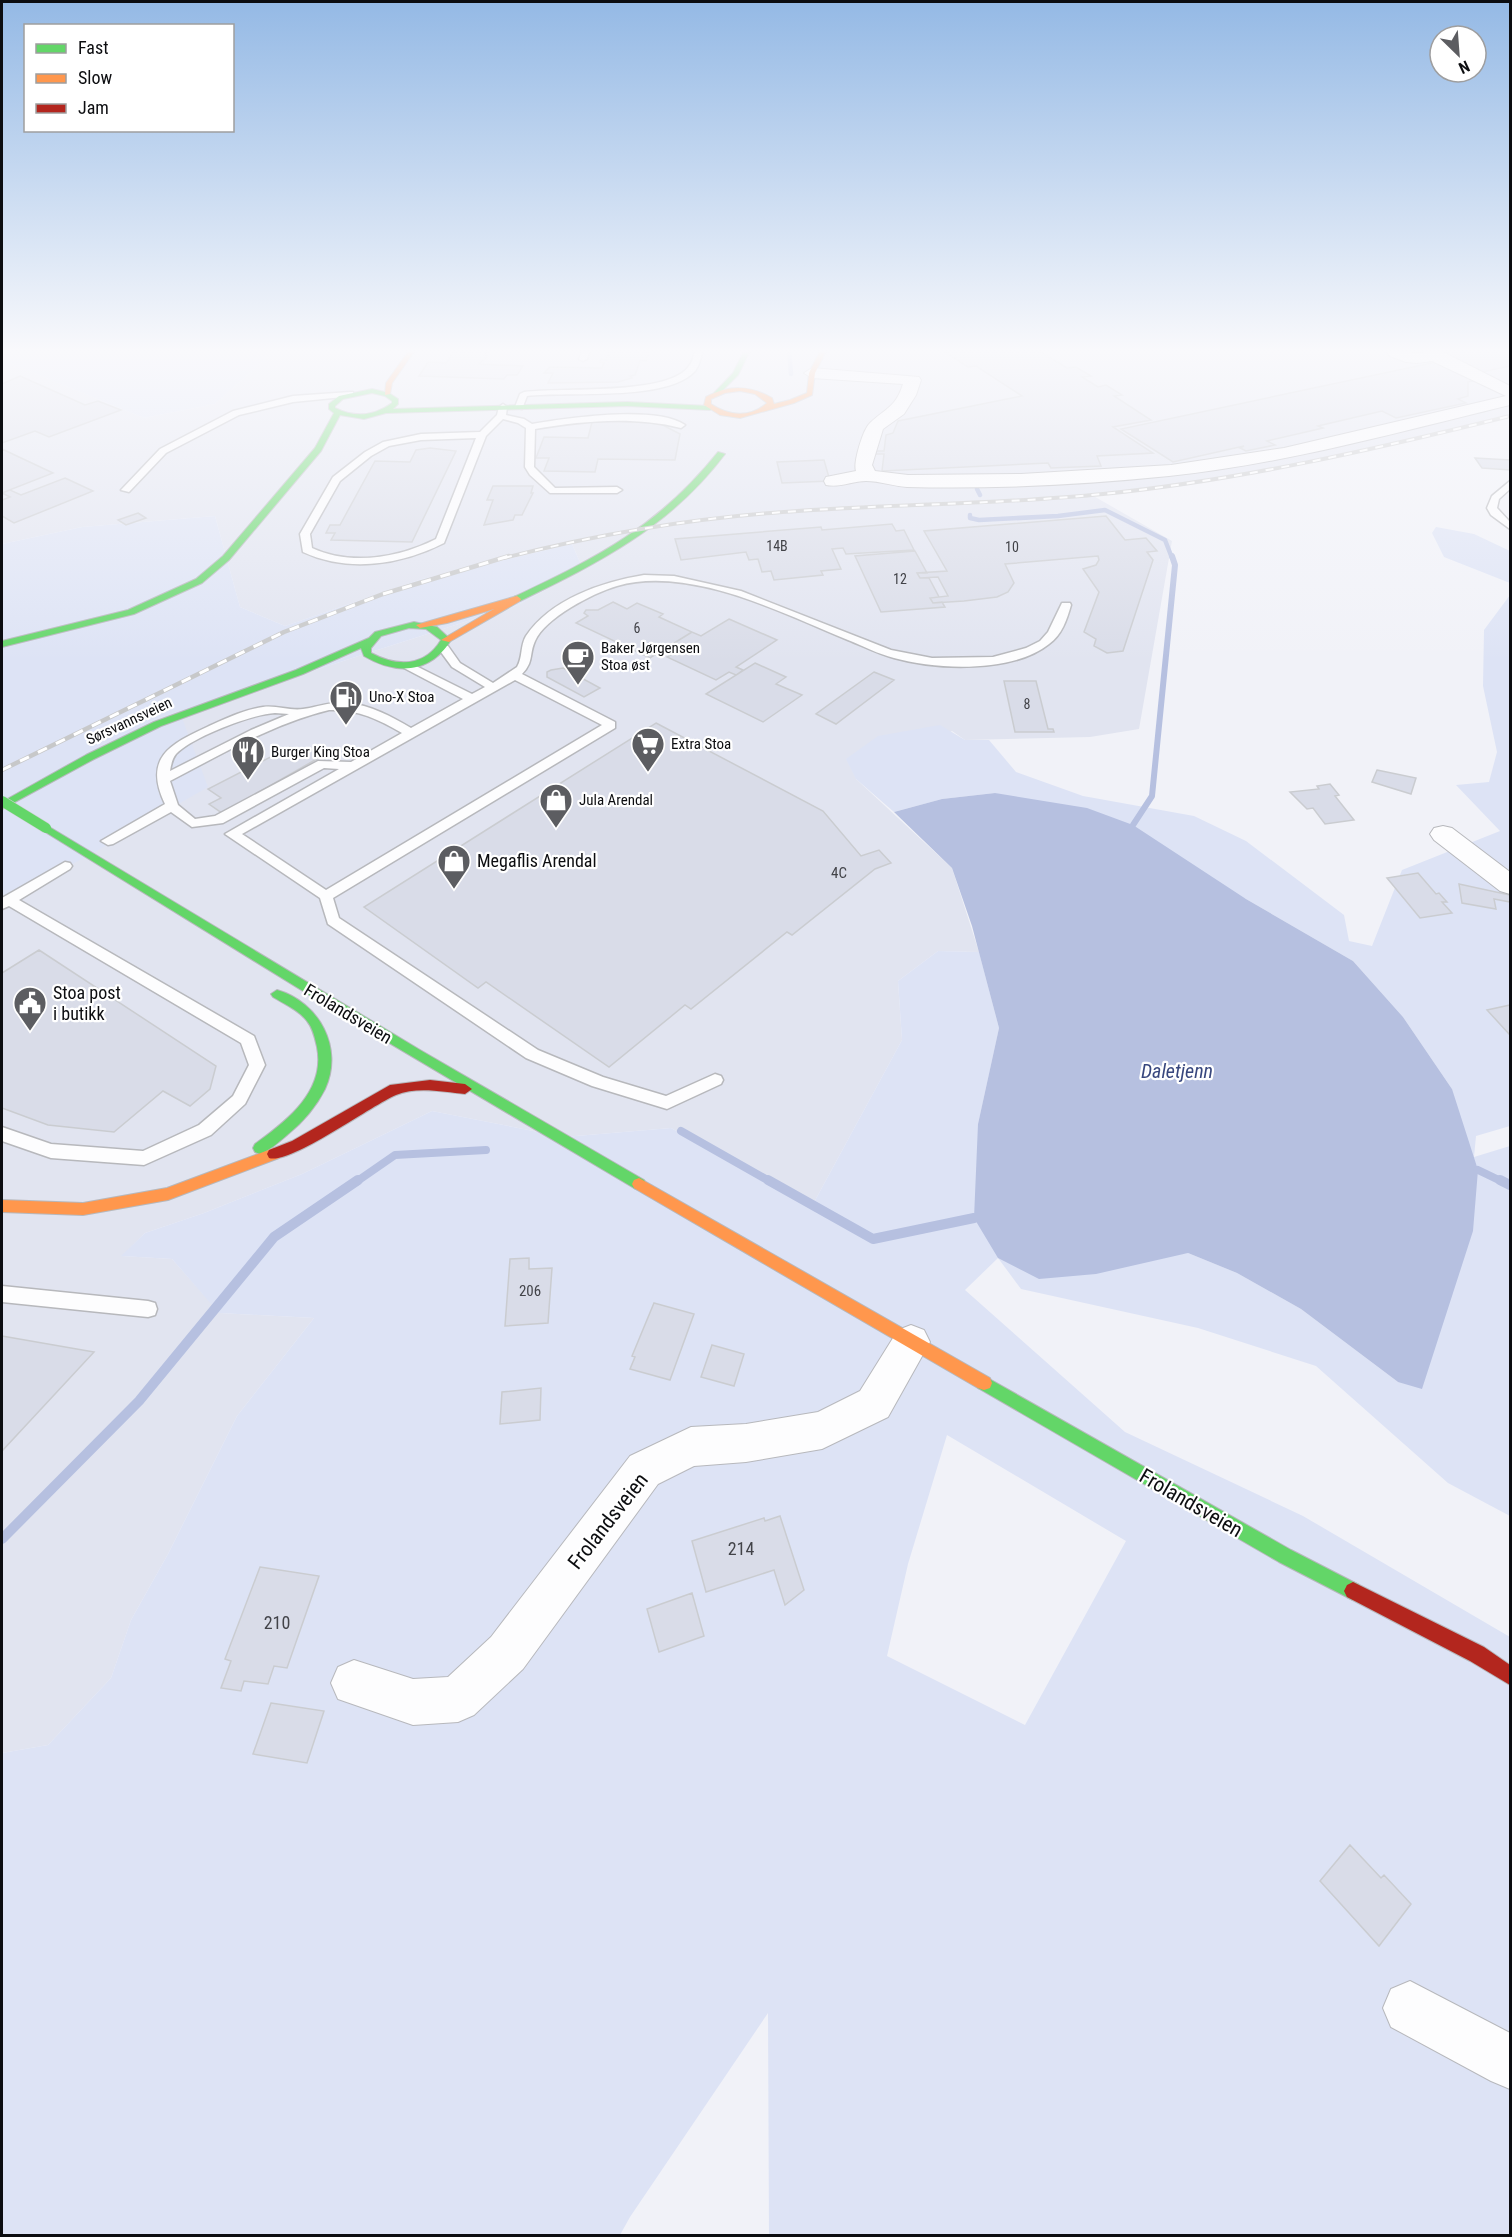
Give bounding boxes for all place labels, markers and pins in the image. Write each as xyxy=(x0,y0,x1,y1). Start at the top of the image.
cafe icon: Baker Jørgensen Stoa øst xyxy=(560,639,596,686)
place label: Baker Jørgensen Stoa øst xyxy=(601,639,700,674)
fuel station icon: Uno-X Stoa xyxy=(328,679,364,726)
place label: Uno-X Stoa xyxy=(369,688,434,706)
supermarket icon: Extra Stoa xyxy=(630,726,666,773)
restaurant icon: Burger King Stoa xyxy=(230,734,266,781)
place label: Extra Stoa xyxy=(671,735,731,753)
place label: Burger King Stoa xyxy=(271,743,370,761)
shop icon: Jula Arendal xyxy=(538,782,574,829)
place label: Jula Arendal xyxy=(579,791,653,809)
shop icon: Megaflis Arendal xyxy=(436,843,472,890)
place label: Megaflis Arendal xyxy=(477,850,597,871)
place label: Stoa post i butikk xyxy=(53,982,121,1024)
public building icon: Stoa post i butikk xyxy=(12,985,48,1032)

